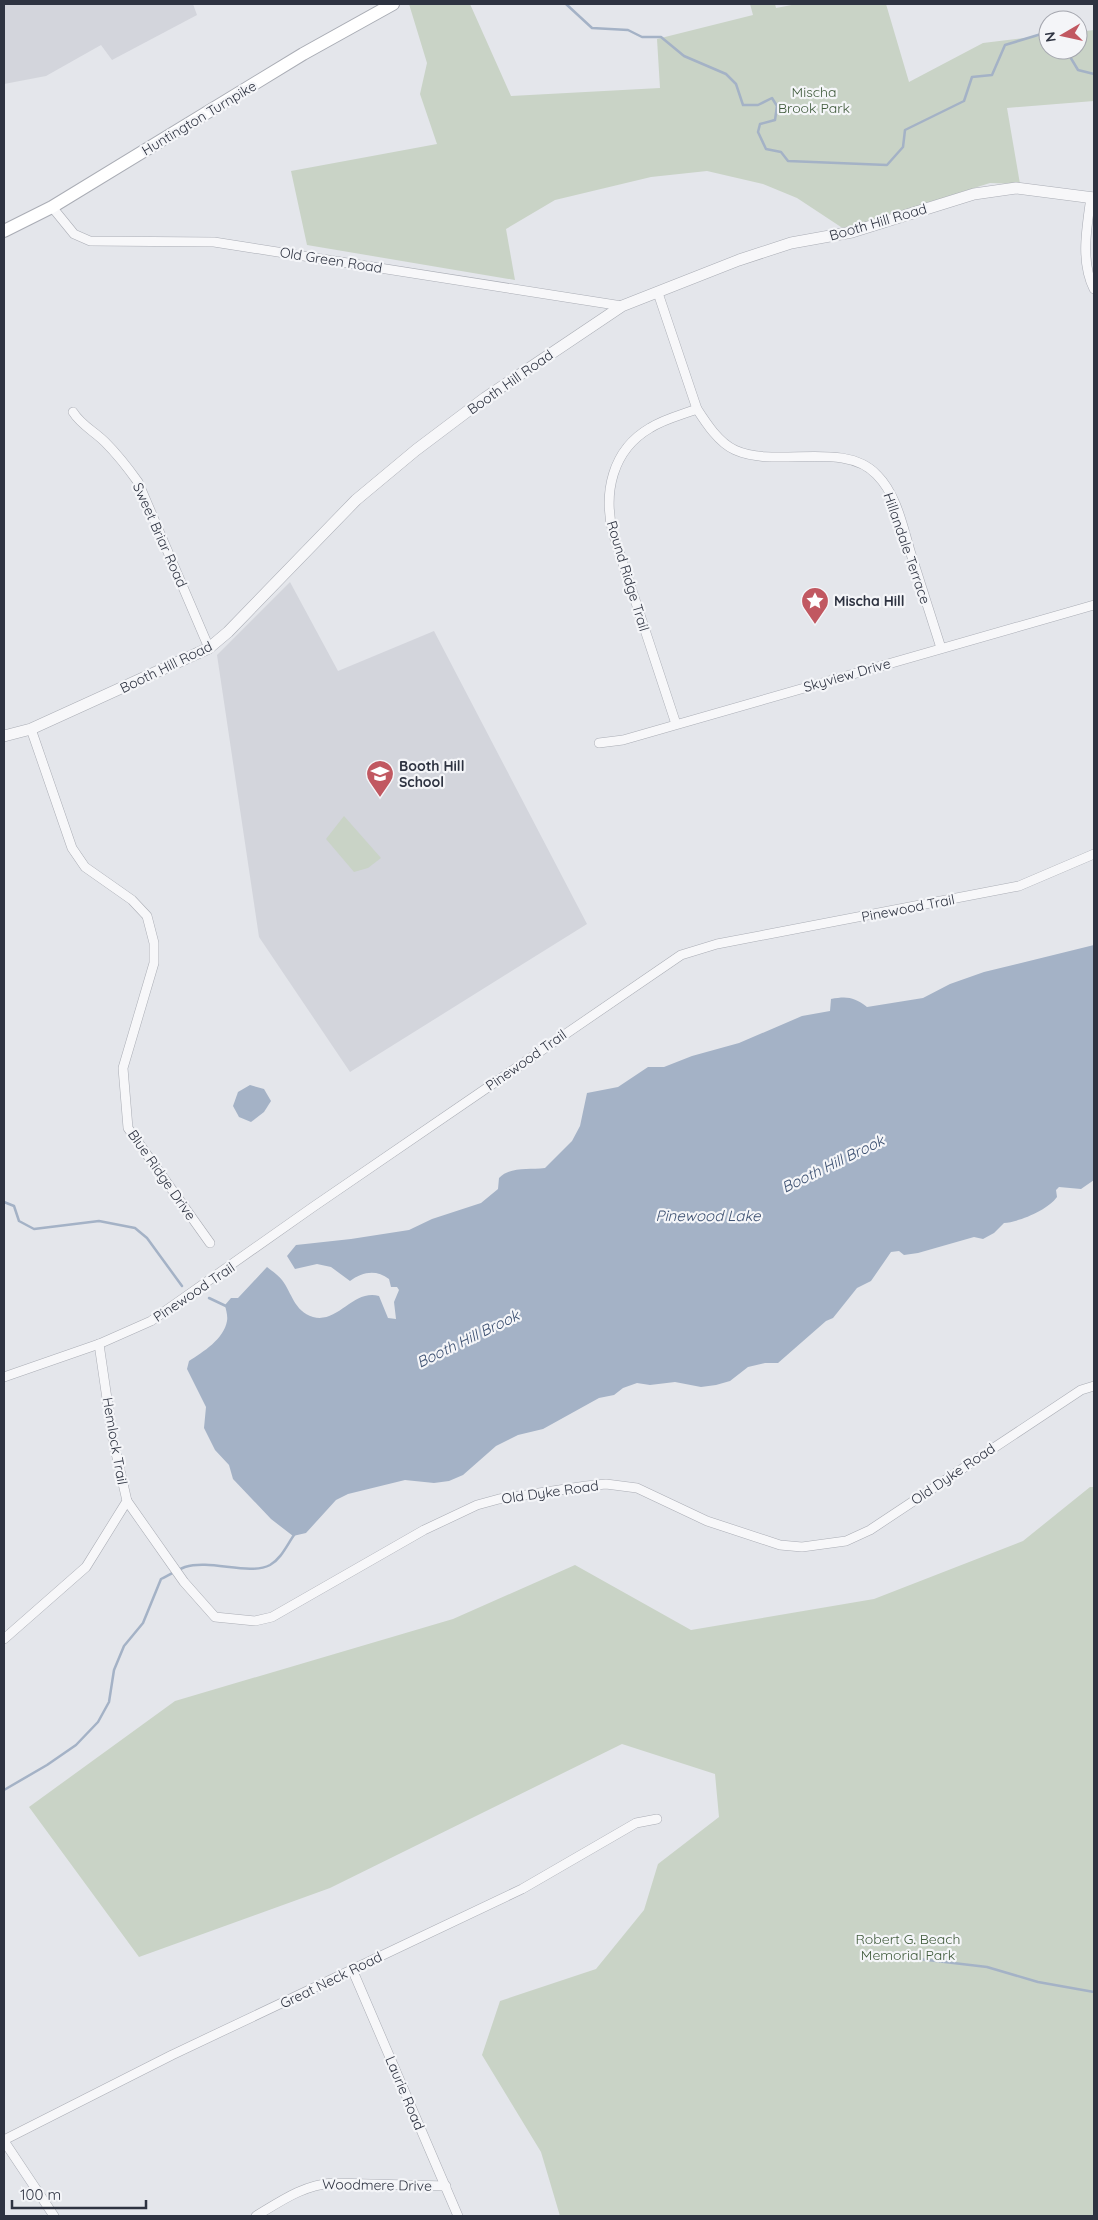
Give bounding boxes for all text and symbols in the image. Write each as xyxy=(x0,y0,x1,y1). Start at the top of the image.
north arrow xyxy=(1038,10,1088,60)
text: N xyxy=(1040,31,1060,44)
street label: Huntington Turnpike xyxy=(138,77,260,159)
park label: Mischa Brook Park xyxy=(778,83,850,117)
street label: Booth Hill Road xyxy=(827,199,929,245)
street label: Old Green Road xyxy=(279,243,383,277)
street label: Booth Hill Road xyxy=(464,346,556,418)
street label: Sweet Briar Road xyxy=(129,480,191,590)
street label: Hillandale Terrace xyxy=(879,490,935,606)
street label: Round Ridge Trail xyxy=(603,519,653,633)
place icon: Mischa Hill xyxy=(800,586,830,625)
place label: Mischa Hill xyxy=(834,592,905,610)
street label: Booth Hill Road xyxy=(117,637,215,697)
street label: Skyview Drive xyxy=(801,654,893,696)
place label: Booth Hill School xyxy=(399,757,464,791)
school or university icon: Booth Hill School xyxy=(365,759,395,798)
street label: Pinewood Trail xyxy=(860,890,956,926)
street label: Pinewood Trail xyxy=(482,1025,570,1095)
street label: Blue Ridge Drive xyxy=(124,1126,200,1224)
water label: Booth Hill Brook xyxy=(778,1130,889,1197)
water label: Pinewood Lake xyxy=(655,1206,761,1225)
street label: Pinewood Trail xyxy=(150,1258,238,1326)
water label: Booth Hill Brook xyxy=(413,1305,524,1372)
street label: Hemlock Trail xyxy=(98,1396,132,1486)
street label: Old Dyke Road xyxy=(907,1439,999,1509)
street label: Old Dyke Road xyxy=(500,1476,600,1508)
park label: Robert G. Beach Memorial Park xyxy=(856,1930,960,1964)
street label: Great Neck Road xyxy=(277,1948,385,2012)
street label: Laurie Road xyxy=(381,2053,429,2133)
street label: Woodmere Drive xyxy=(322,2175,432,2195)
scale bar xyxy=(12,2178,146,2210)
text: 100 m xyxy=(20,2185,61,2204)

